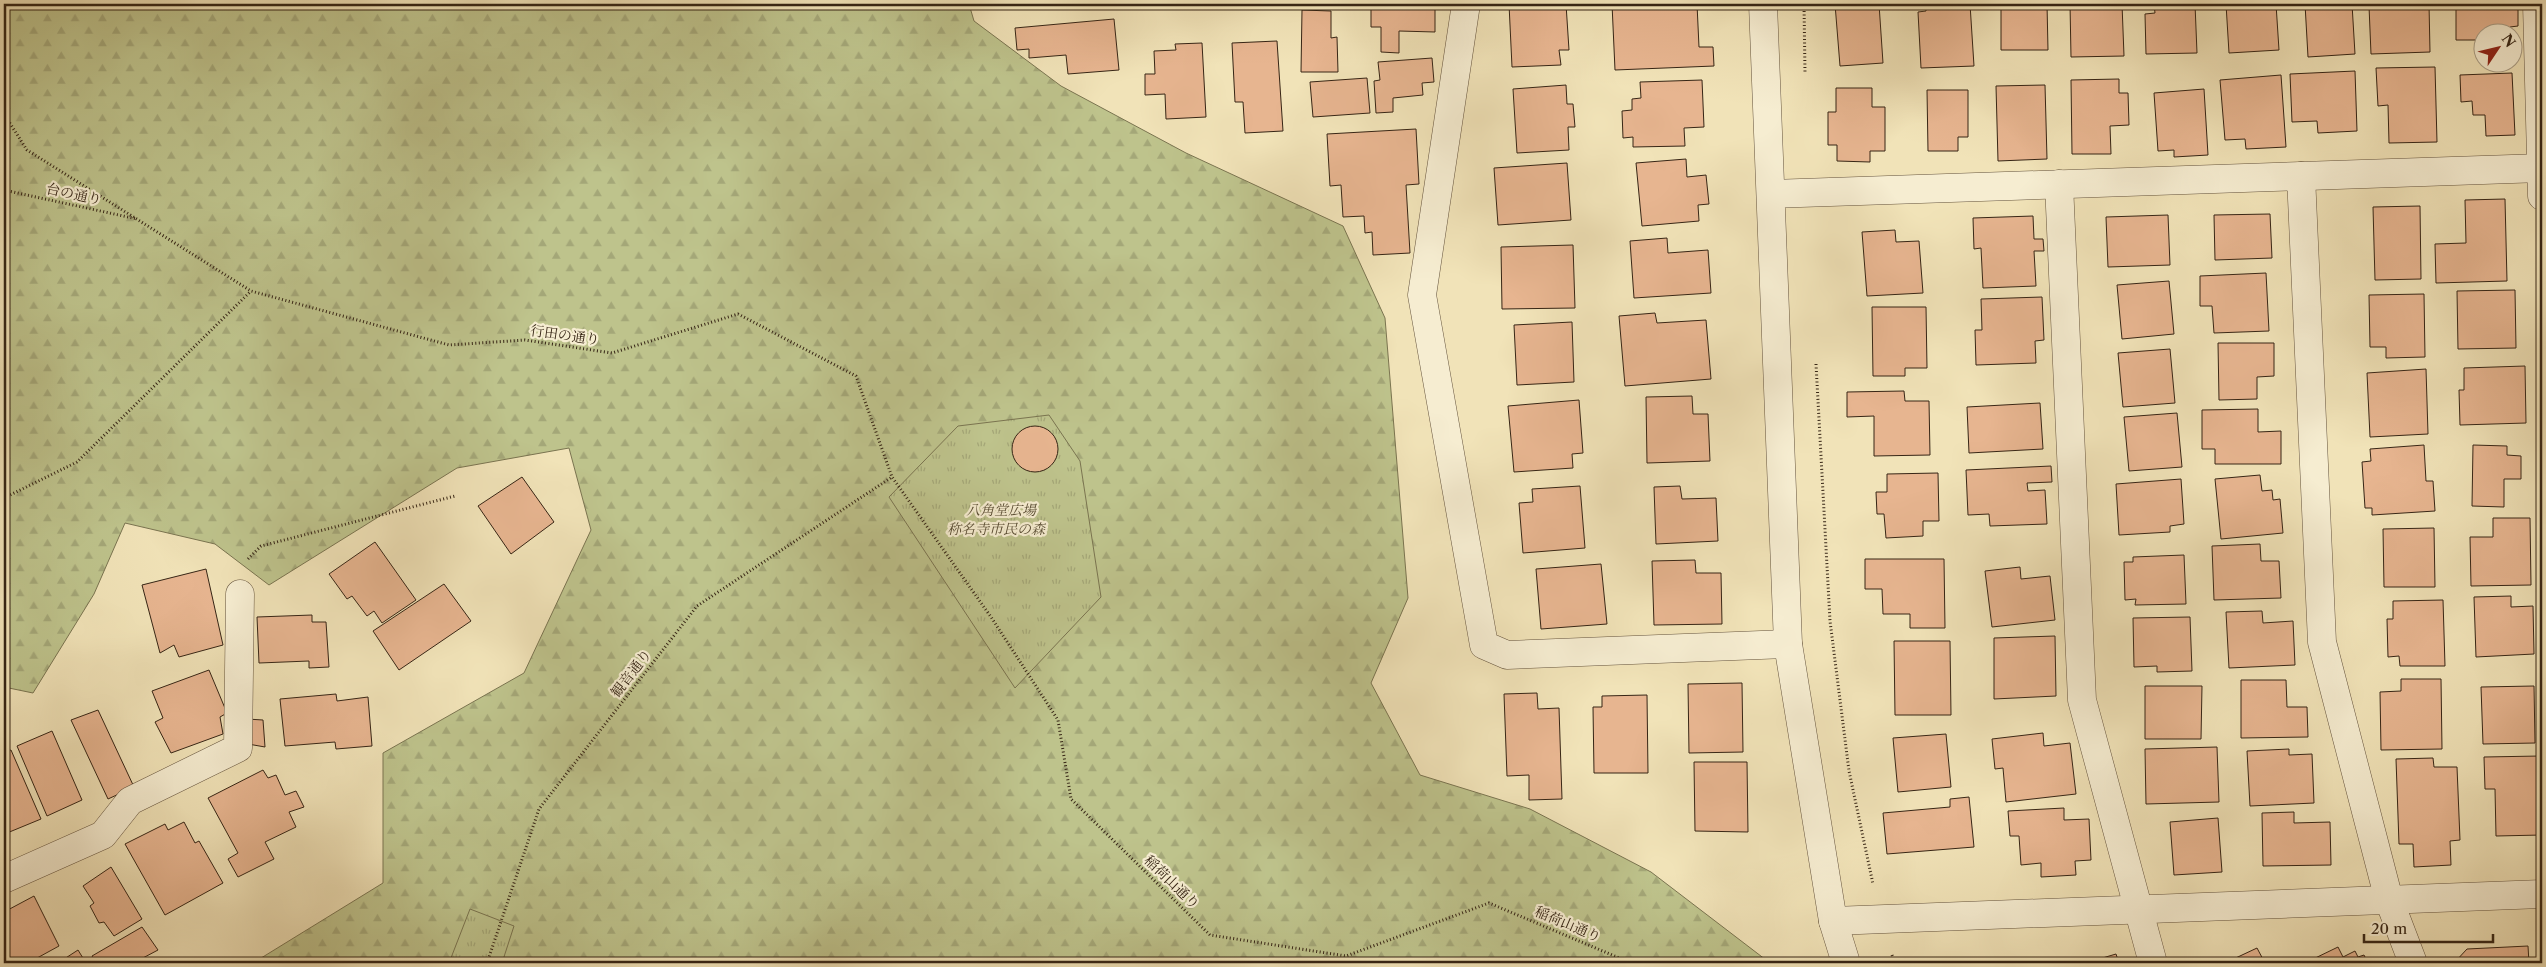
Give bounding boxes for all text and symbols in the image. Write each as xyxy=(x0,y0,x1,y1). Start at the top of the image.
north arrow xyxy=(2474,22,2524,72)
text: N xyxy=(2498,30,2520,51)
street label: 台の通り xyxy=(45,179,103,209)
street label: 行田の通り xyxy=(529,321,601,349)
park label: 八角堂広場 xyxy=(966,501,1038,519)
park label: 称名寺市民の森 xyxy=(947,520,1047,538)
street label: 観音通り xyxy=(607,645,655,701)
street label: 稲荷山通り xyxy=(1141,851,1203,913)
street label: 稲荷山通り xyxy=(1532,902,1604,946)
scale bar xyxy=(2364,912,2492,944)
text: 20 m xyxy=(2371,919,2407,938)

